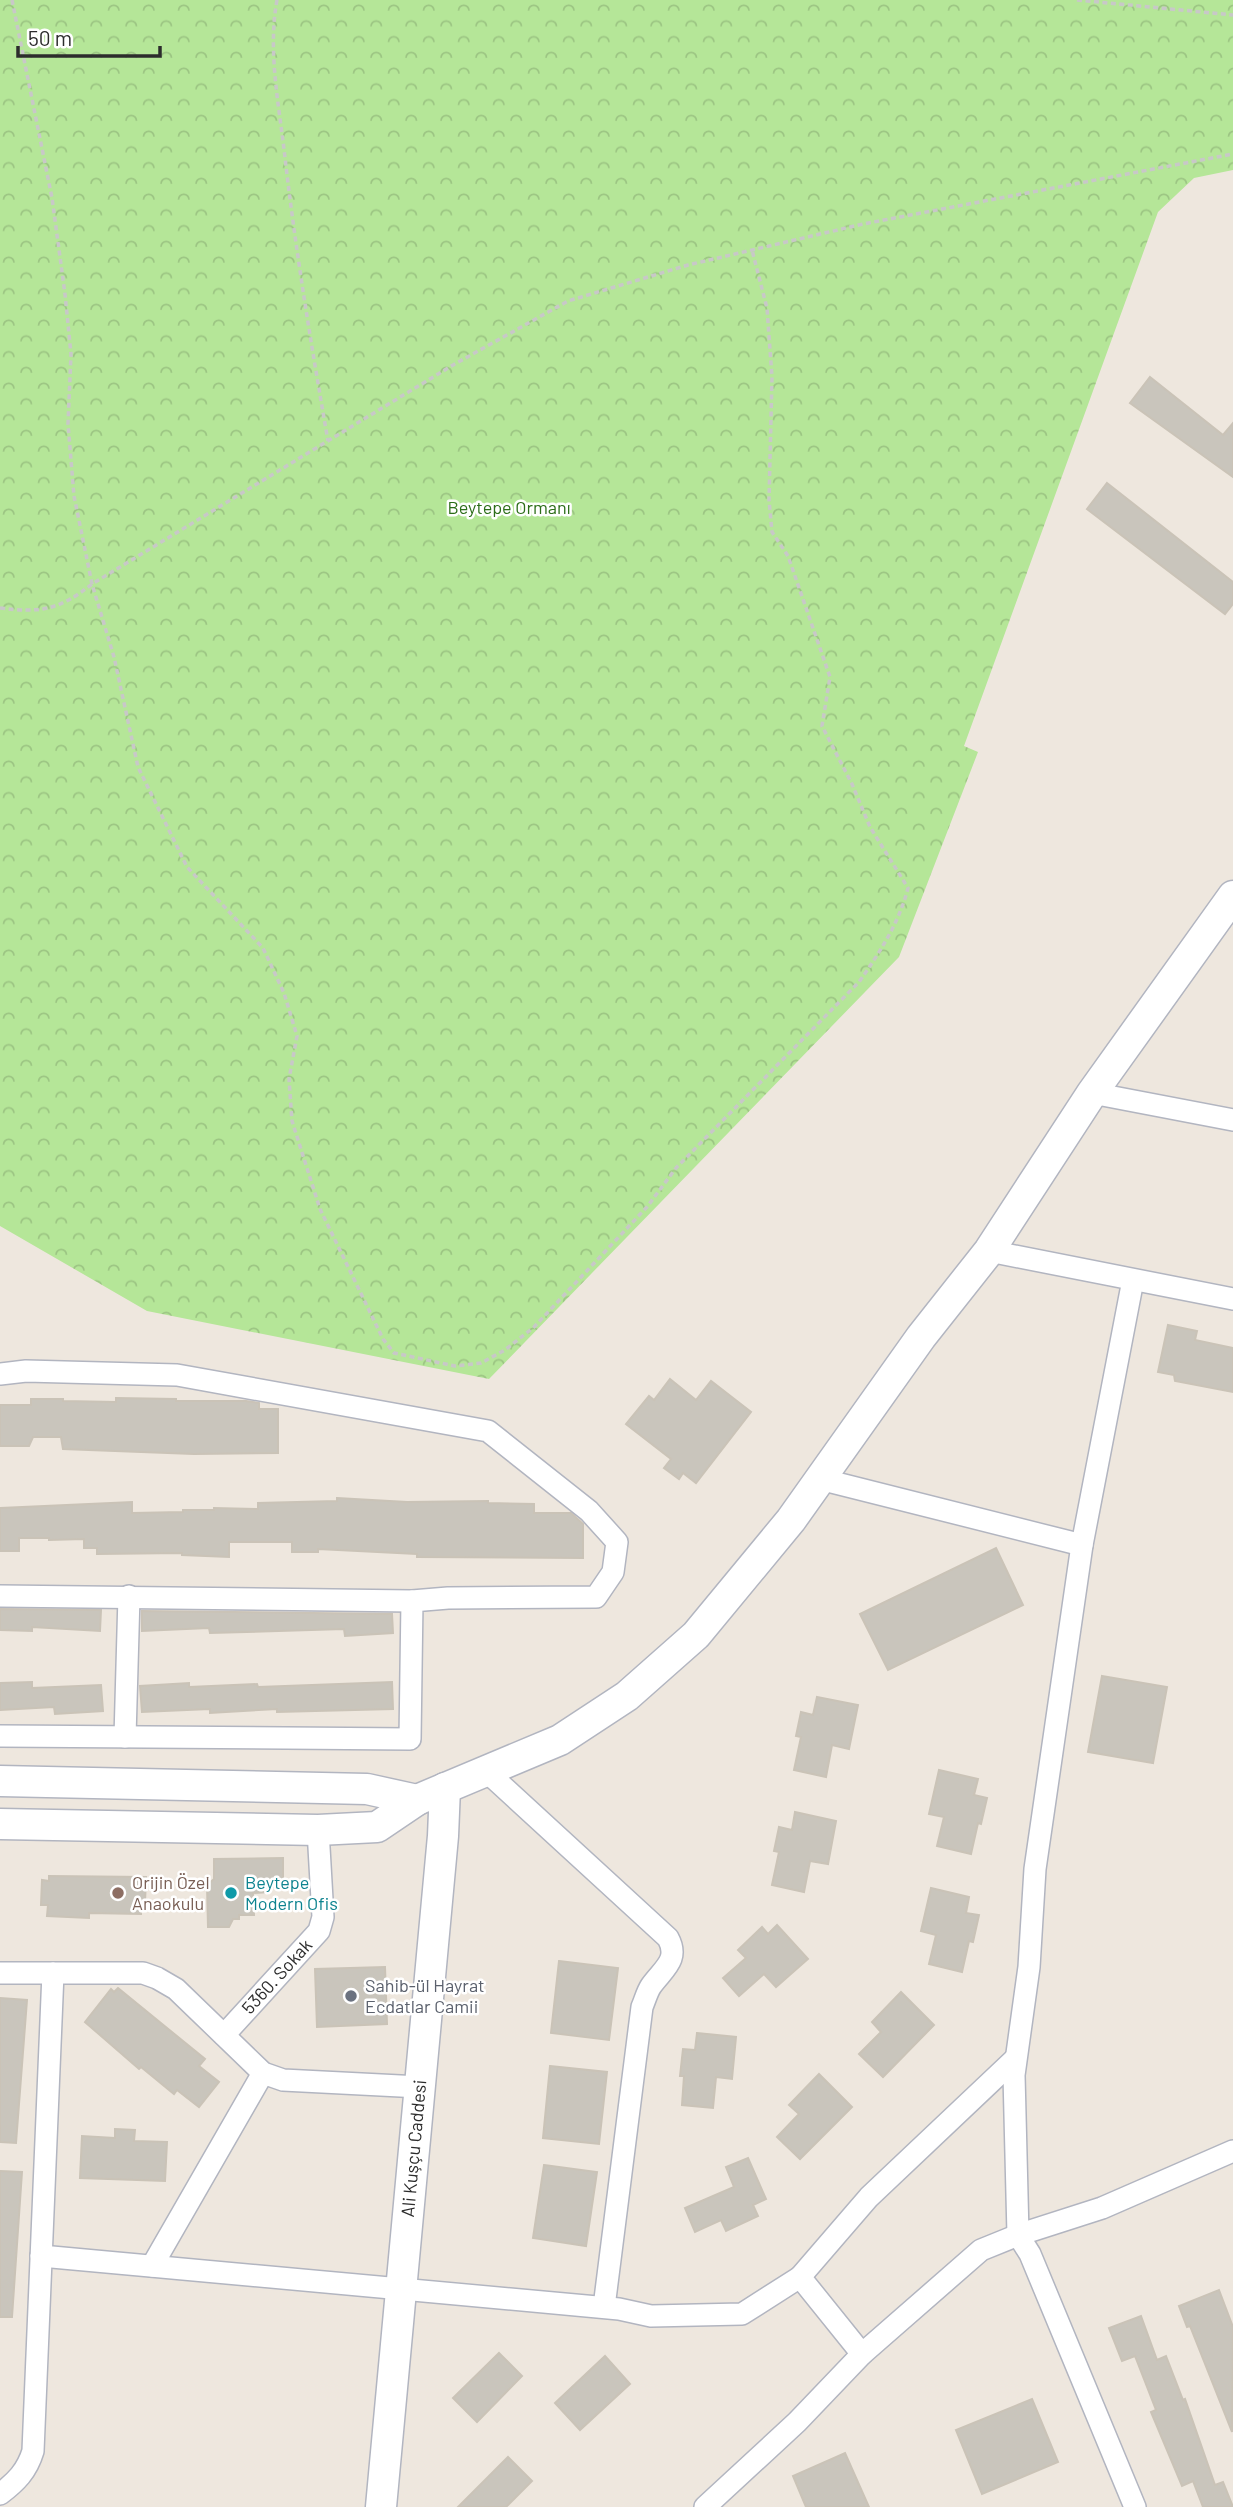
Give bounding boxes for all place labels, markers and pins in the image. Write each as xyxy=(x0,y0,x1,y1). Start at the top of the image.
place label: Orijin Özel Anaokulu xyxy=(132,1871,210,1914)
place label: Beytepe Modern Ofis xyxy=(245,1871,338,1914)
marker: Orijin Özel Anaokulu xyxy=(110,1885,126,1901)
marker: Beytepe Modern Ofis xyxy=(223,1885,239,1901)
place label: Sahib-ül Hayrat Ecdatlar Camii xyxy=(365,1974,485,2017)
marker: Sahib-ül Hayrat Ecdatlar Camii xyxy=(343,1988,359,2004)

